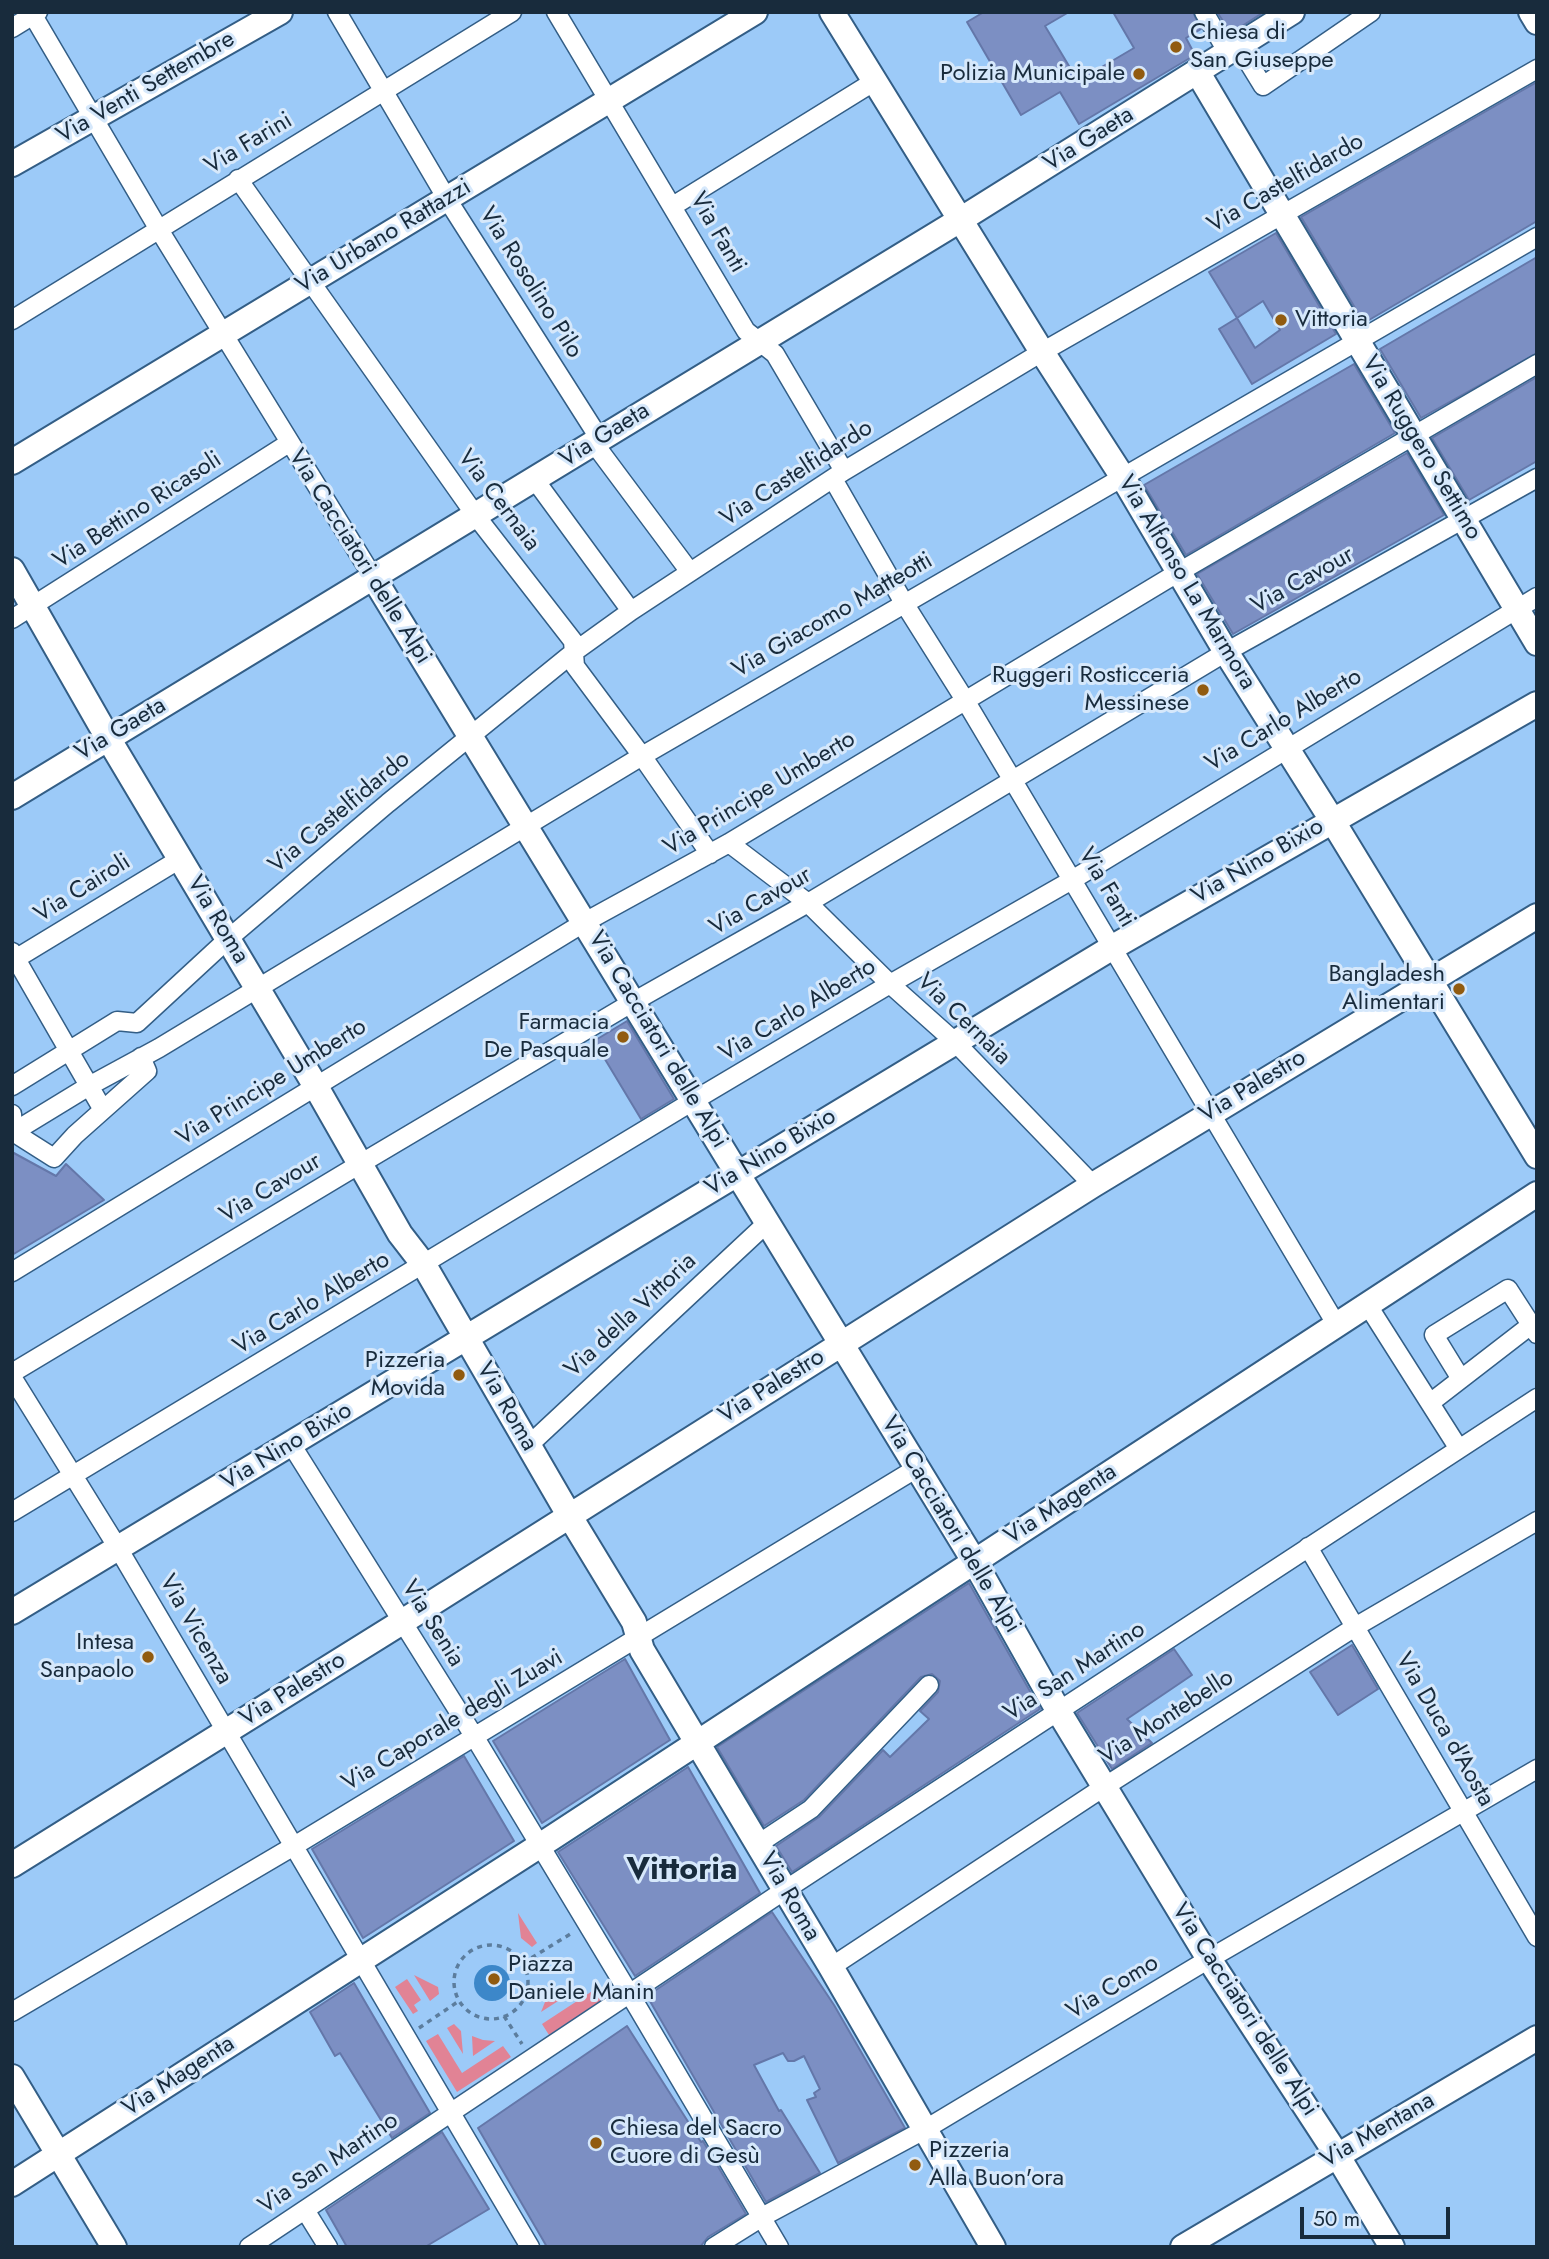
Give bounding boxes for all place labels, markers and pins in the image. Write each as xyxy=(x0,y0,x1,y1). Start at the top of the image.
place label: Chiesa di San Giuseppe xyxy=(1190,19,1334,75)
marker: Chiesa di San Giuseppe xyxy=(1168,39,1184,55)
place label: Polizia Municipale xyxy=(940,60,1125,88)
marker: Polizia Municipale xyxy=(1131,66,1147,82)
place label: Vittoria xyxy=(1295,306,1368,334)
marker: Vittoria xyxy=(1273,312,1289,328)
place label: Ruggeri Rosticceria Messinese xyxy=(992,662,1189,718)
marker: Ruggeri Rosticceria Messinese xyxy=(1195,682,1211,698)
place label: Bangladesh Alimentari xyxy=(1328,961,1445,1017)
marker: Bangladesh Alimentari xyxy=(1451,981,1467,997)
place label: Farmacia De Pasquale xyxy=(484,1009,609,1065)
marker: Farmacia De Pasquale xyxy=(615,1029,631,1045)
place label: Pizzeria Movida xyxy=(365,1347,445,1403)
marker: Pizzeria Movida xyxy=(451,1367,467,1383)
place label: Intesa Sanpaolo xyxy=(40,1629,134,1685)
marker: Intesa Sanpaolo xyxy=(140,1649,156,1665)
place label: Piazza Daniele Manin xyxy=(508,1951,655,2007)
marker: Piazza Daniele Manin xyxy=(486,1971,502,1987)
place label: Chiesa del Sacro Cuore di Gesù xyxy=(610,2115,782,2171)
marker: Chiesa del Sacro Cuore di Gesù xyxy=(588,2135,604,2151)
place label: Pizzeria Alla Buon'ora xyxy=(929,2137,1064,2193)
marker: Pizzeria Alla Buon'ora xyxy=(907,2157,923,2173)

